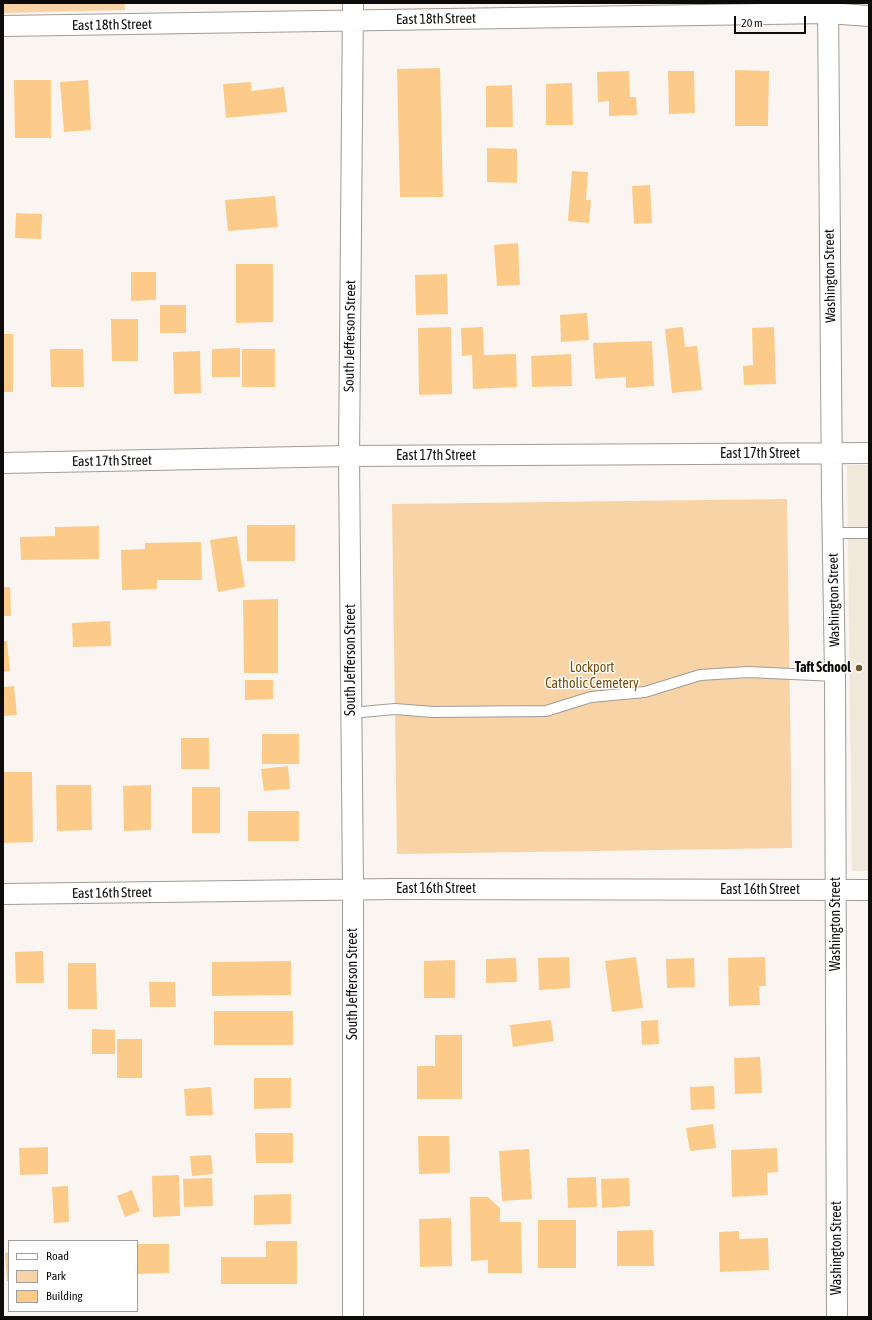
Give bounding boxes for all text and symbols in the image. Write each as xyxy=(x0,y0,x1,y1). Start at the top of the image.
scale bar xyxy=(736,8,808,34)
street label: East 18th Street xyxy=(396,10,476,28)
street label: East 18th Street xyxy=(72,16,152,34)
text: 20 m xyxy=(741,16,763,30)
street label: Washington Street xyxy=(821,229,839,323)
street label: South Jefferson Street xyxy=(341,280,359,392)
street label: East 17th Street xyxy=(720,446,800,462)
street label: East 17th Street xyxy=(396,448,476,464)
street label: East 17th Street xyxy=(72,452,152,470)
street label: Washington Street xyxy=(825,553,843,647)
street label: South Jefferson Street xyxy=(343,604,359,716)
park label: Lockport Catholic Cemetery xyxy=(545,660,639,692)
place label: Taft School xyxy=(795,660,851,676)
marker: Taft School xyxy=(854,663,864,673)
street label: Washington Street xyxy=(828,877,844,971)
street label: East 16th Street xyxy=(396,881,476,897)
street label: East 16th Street xyxy=(720,882,800,898)
street label: East 16th Street xyxy=(72,884,152,902)
street label: South Jefferson Street xyxy=(345,928,361,1040)
street label: Washington Street xyxy=(829,1201,845,1295)
legend xyxy=(8,1240,138,1312)
text: Road xyxy=(46,1249,69,1263)
text: Park xyxy=(46,1269,66,1283)
text: Building xyxy=(46,1289,83,1303)

